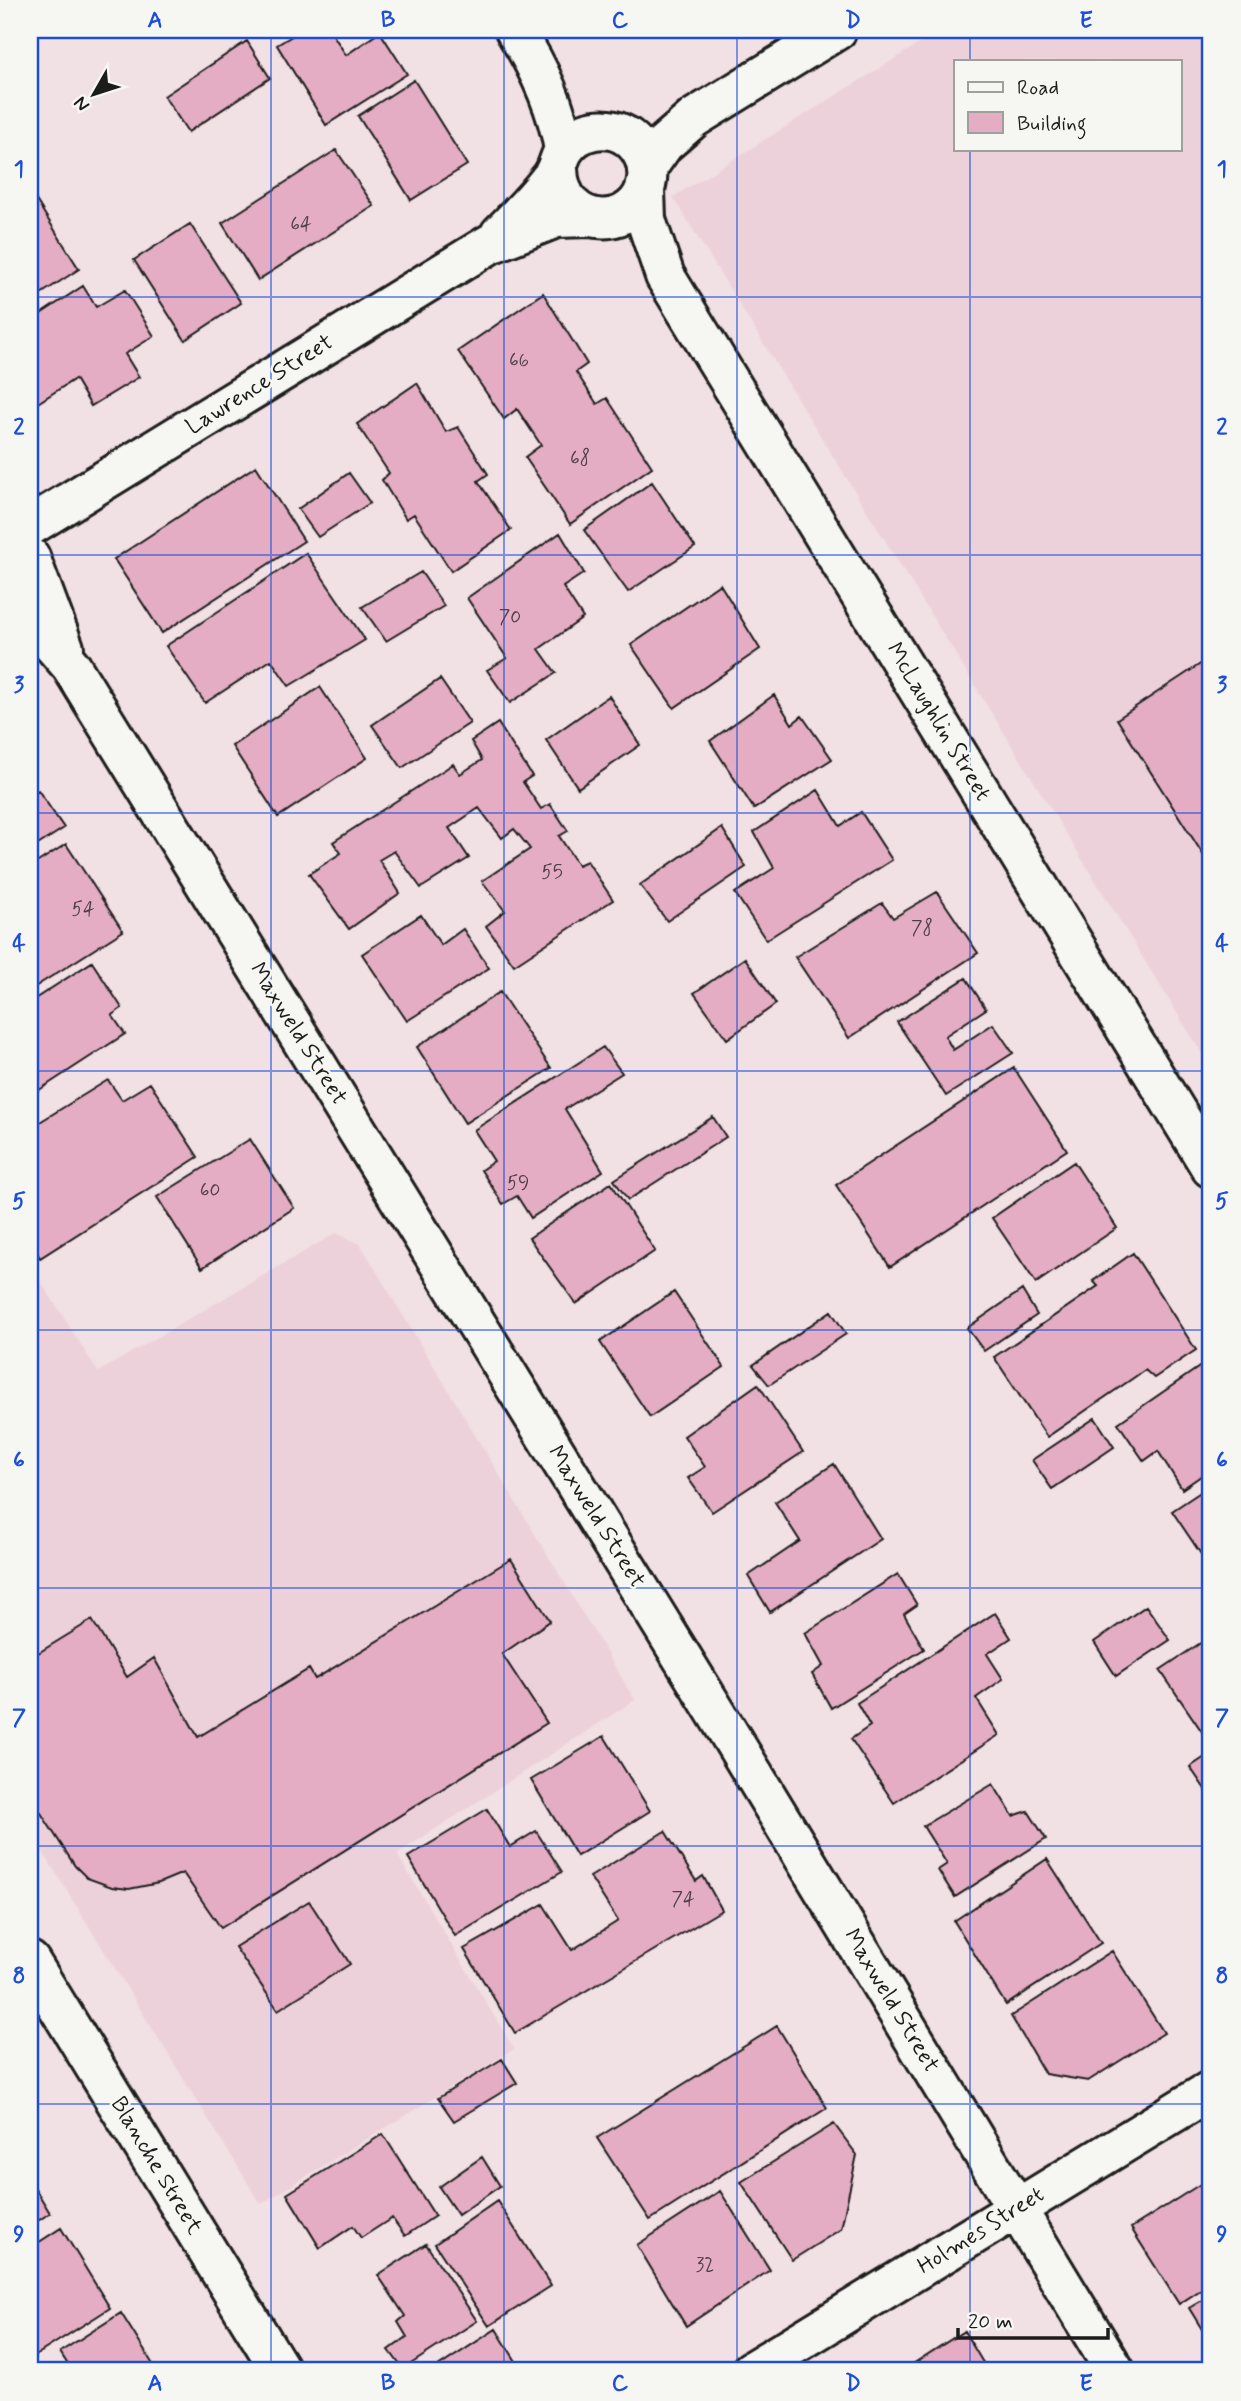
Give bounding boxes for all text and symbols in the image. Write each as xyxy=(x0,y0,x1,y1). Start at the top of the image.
text: A xyxy=(147,6,163,36)
text: B xyxy=(381,6,396,36)
text: C xyxy=(612,6,629,36)
text: D xyxy=(845,6,861,36)
text: E xyxy=(1079,6,1093,36)
north arrow xyxy=(60,60,130,130)
legend xyxy=(954,60,1182,150)
text: Road xyxy=(1017,74,1059,102)
text: N xyxy=(68,91,96,117)
text: Building xyxy=(1017,110,1087,140)
text: 1 xyxy=(14,155,24,185)
text: 1 xyxy=(1217,155,1227,185)
house number: 64 xyxy=(290,212,312,237)
street label: Lawrence Street xyxy=(181,328,339,442)
house number: 66 xyxy=(509,348,529,373)
text: 2 xyxy=(13,413,25,443)
text: 2 xyxy=(1216,413,1228,443)
house number: 68 xyxy=(570,446,590,471)
house number: 70 xyxy=(499,605,521,630)
street label: McLaughlin Street xyxy=(879,637,997,807)
text: 3 xyxy=(14,671,25,701)
text: 3 xyxy=(1217,671,1228,701)
house number: 55 xyxy=(541,860,563,885)
house number: 54 xyxy=(72,897,94,922)
house number: 78 xyxy=(911,916,933,941)
text: 4 xyxy=(12,929,26,959)
text: 4 xyxy=(1215,929,1229,959)
street label: Maxweld Street xyxy=(242,957,354,1111)
house number: 59 xyxy=(507,1171,529,1196)
house number: 60 xyxy=(200,1178,220,1203)
text: 5 xyxy=(12,1187,26,1217)
text: 5 xyxy=(1215,1187,1229,1217)
street label: Maxweld Street xyxy=(540,1440,652,1594)
text: 6 xyxy=(13,1446,25,1476)
text: 6 xyxy=(1216,1446,1228,1476)
text: 7 xyxy=(12,1704,26,1734)
text: 7 xyxy=(1215,1704,1229,1734)
house number: 74 xyxy=(671,1887,695,1912)
street label: Maxweld Street xyxy=(836,1924,946,2079)
text: 8 xyxy=(13,1962,25,1992)
text: 8 xyxy=(1216,1962,1228,1992)
street label: Blanche Street xyxy=(103,2091,209,2241)
street label: Holmes Street xyxy=(912,2180,1050,2282)
text: 9 xyxy=(13,2220,25,2250)
text: 9 xyxy=(1216,2220,1228,2250)
house number: 32 xyxy=(696,2253,714,2278)
scale bar xyxy=(958,2296,1108,2340)
text: 20 m xyxy=(968,2308,1013,2336)
text: A xyxy=(147,2369,163,2399)
text: B xyxy=(381,2369,396,2399)
text: C xyxy=(612,2369,629,2399)
text: D xyxy=(845,2369,861,2399)
text: E xyxy=(1079,2369,1093,2399)

